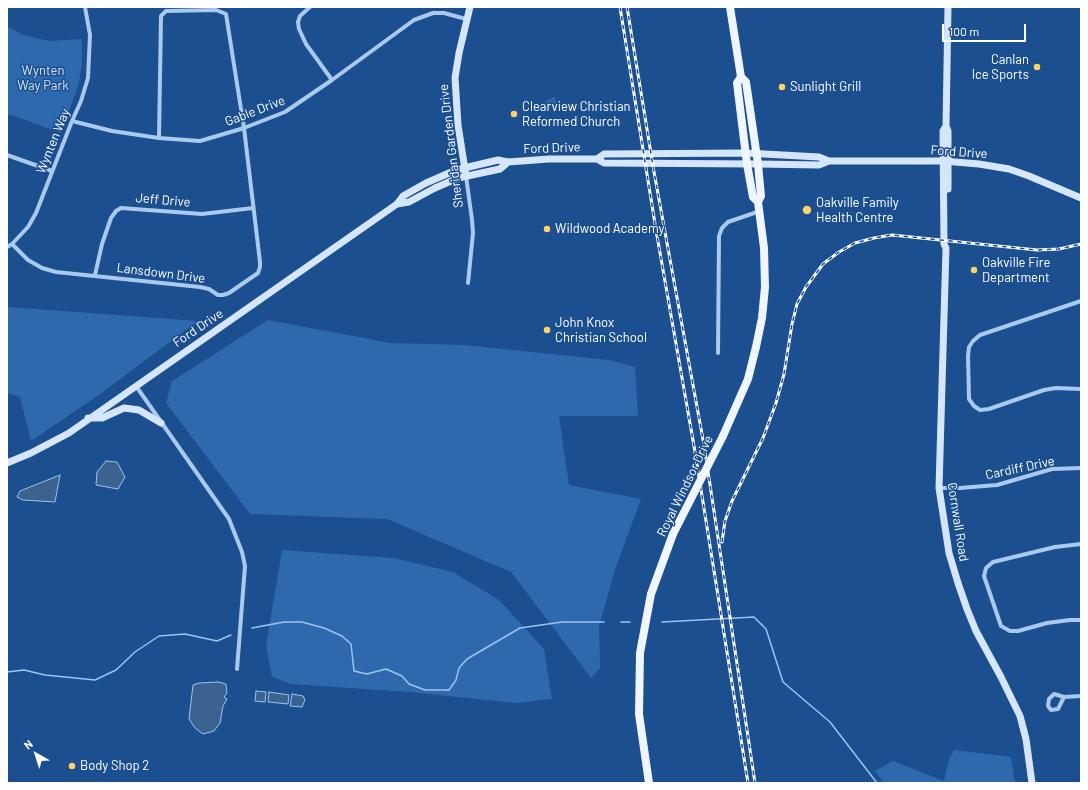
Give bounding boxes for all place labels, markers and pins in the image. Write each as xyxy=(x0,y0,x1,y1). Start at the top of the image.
place label: Canlan Ice Sports xyxy=(972,52,1029,83)
marker: Canlan Ice Sports xyxy=(1032,62,1042,72)
place label: Sunlight Grill xyxy=(790,79,861,95)
marker: Sunlight Grill xyxy=(777,82,787,92)
place label: Clearview Christian Reformed Church xyxy=(522,99,631,130)
marker: Clearview Christian Reformed Church xyxy=(509,109,519,119)
place label: Oakville Family Health Centre xyxy=(816,195,899,226)
marker: Oakville Family Health Centre xyxy=(801,204,813,216)
place label: Wildwood Academy xyxy=(555,221,665,237)
marker: Wildwood Academy xyxy=(542,224,552,234)
place label: Oakville Fire Department xyxy=(982,255,1050,286)
marker: Oakville Fire Department xyxy=(969,265,979,275)
place label: John Knox Christian School xyxy=(555,315,647,346)
marker: John Knox Christian School xyxy=(542,325,552,335)
place label: Body Shop 2 xyxy=(80,758,149,774)
marker: Body Shop 2 xyxy=(67,761,77,771)

